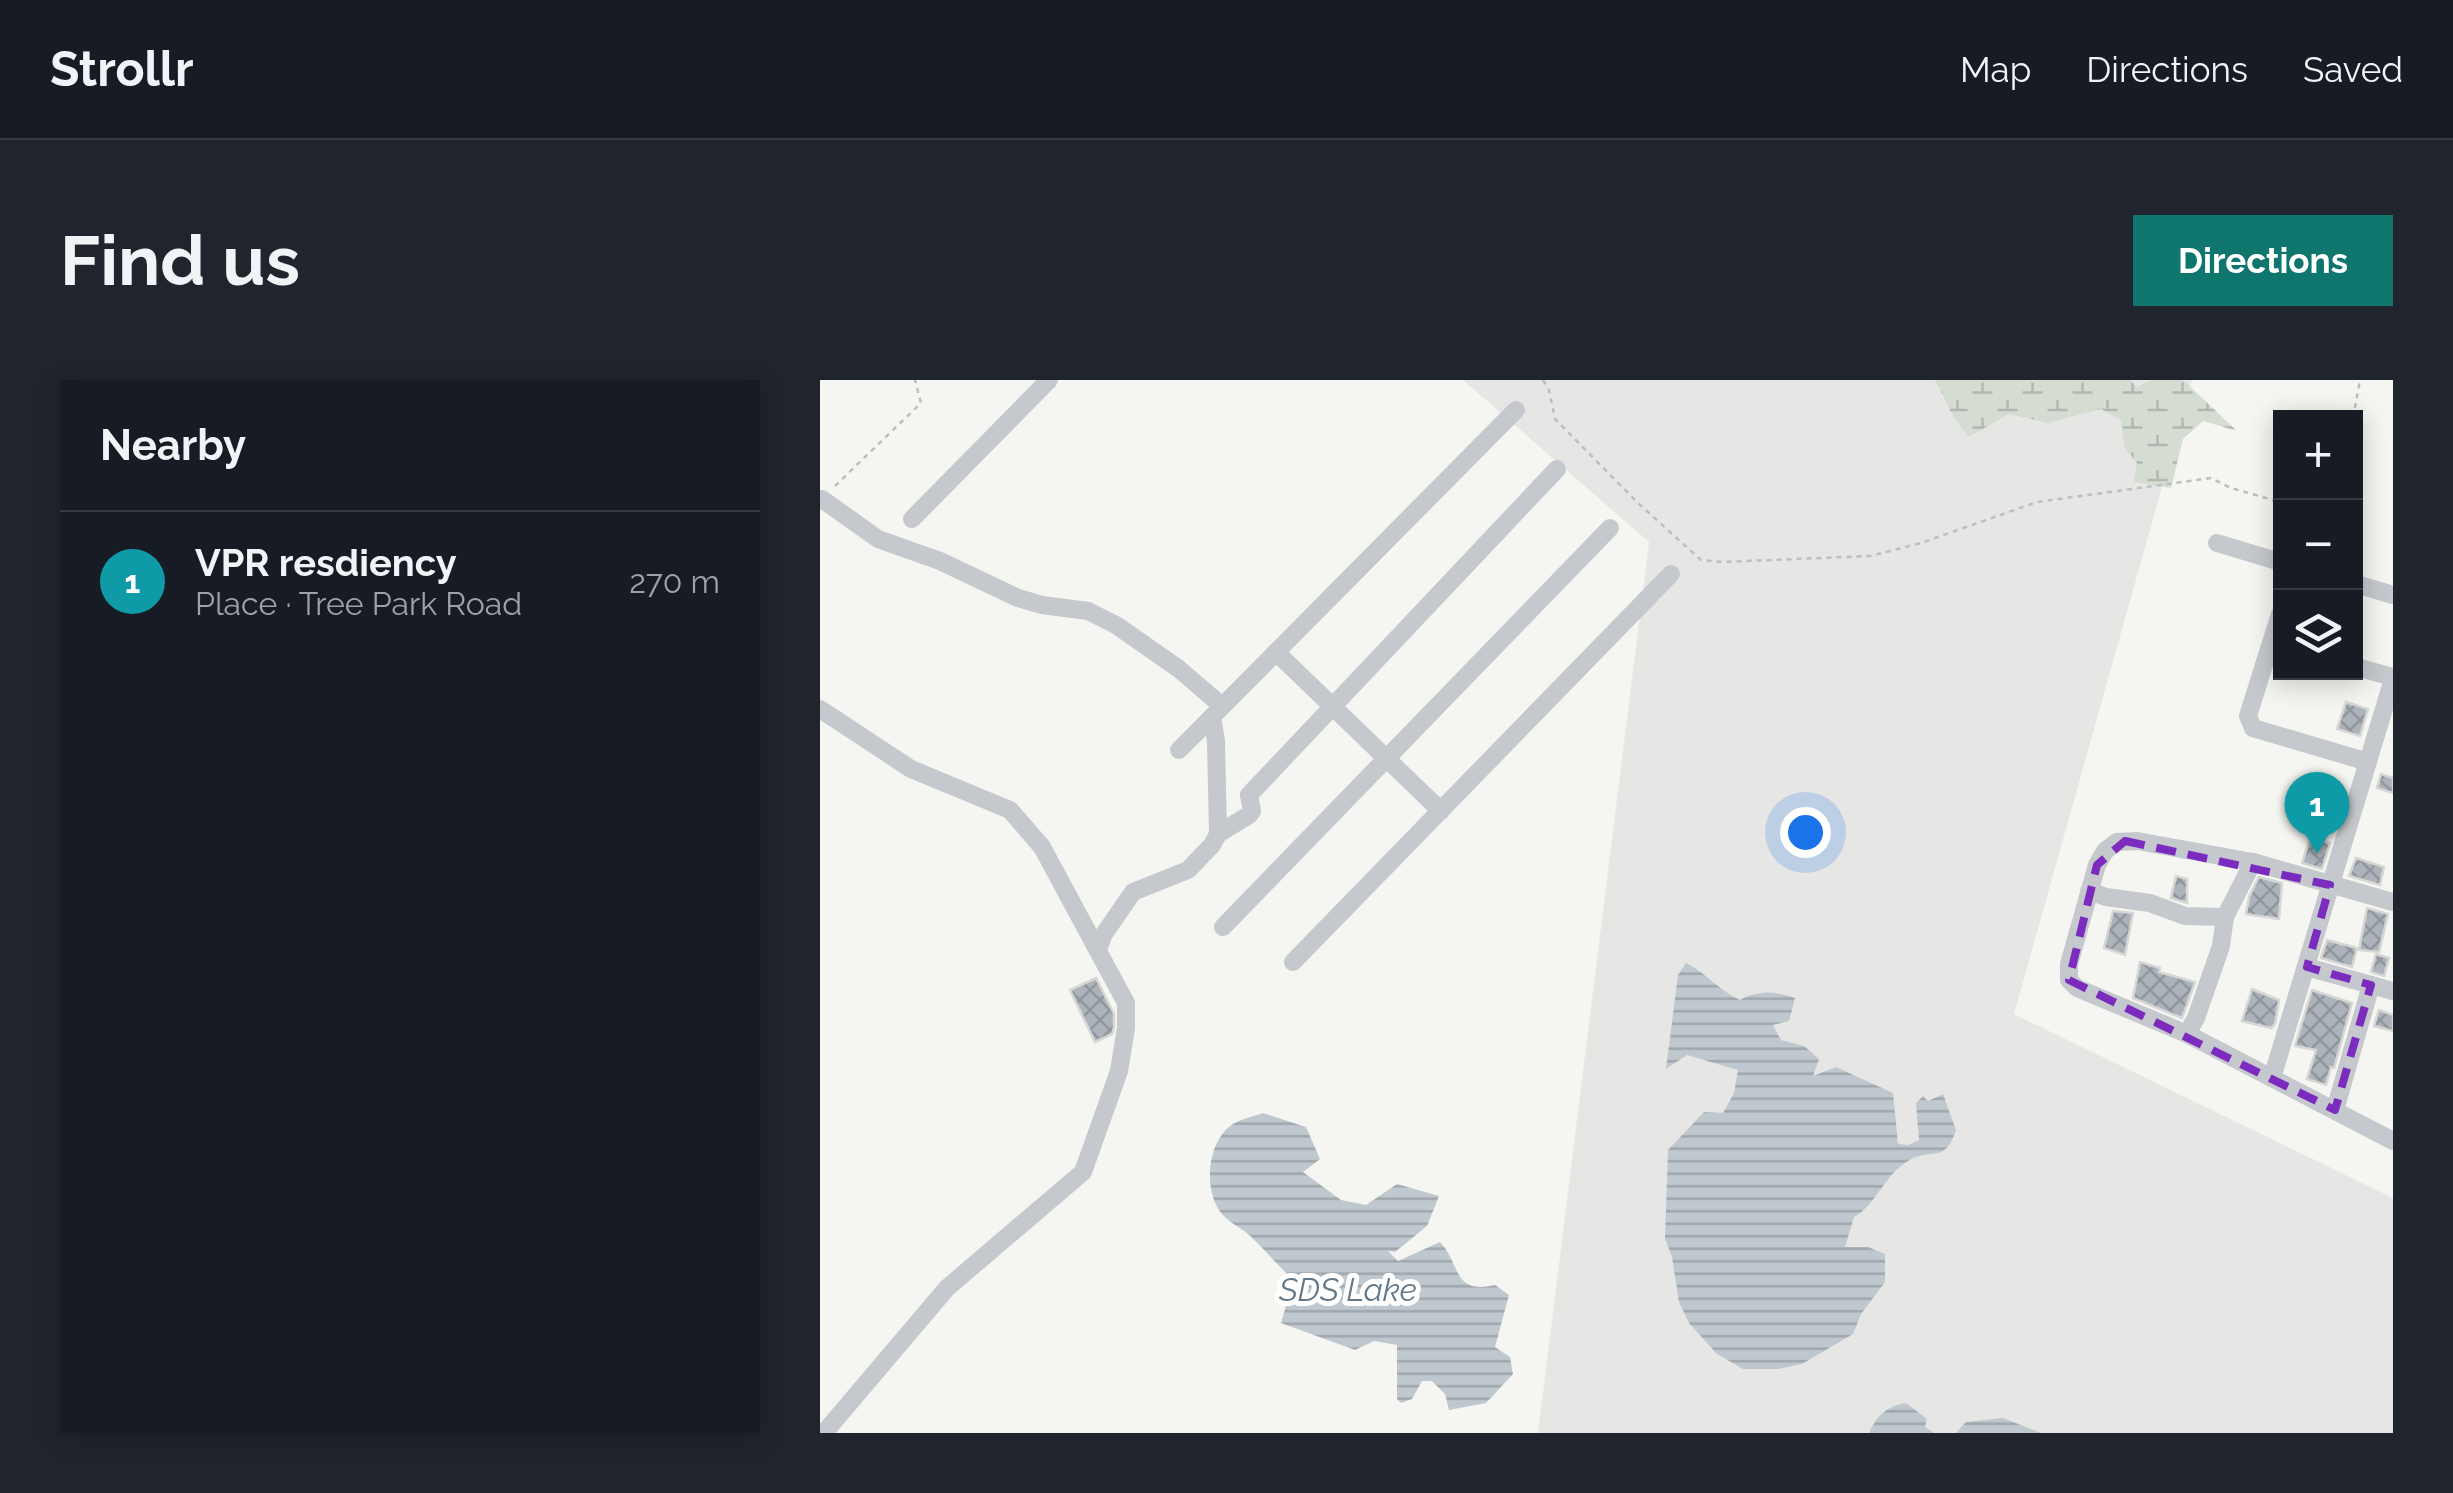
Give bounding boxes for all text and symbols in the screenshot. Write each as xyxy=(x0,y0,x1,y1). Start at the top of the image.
text: Strollr xyxy=(50,41,194,97)
text: Map xyxy=(1960,49,2031,90)
text: Directions xyxy=(2086,49,2248,90)
text: Saved xyxy=(2303,49,2403,90)
button: Directions xyxy=(2133,215,2393,306)
text: Find us xyxy=(60,219,300,301)
map controls xyxy=(2273,410,2363,680)
button: + xyxy=(2273,410,2363,500)
text: Nearby xyxy=(100,421,246,470)
button: − xyxy=(2273,500,2363,590)
text: VPR resdiency xyxy=(195,540,457,585)
text: 1 xyxy=(125,563,140,600)
text: 270 m xyxy=(629,563,720,600)
text: Place · Tree Park Road xyxy=(195,585,522,622)
button: layers xyxy=(2273,590,2363,680)
pin: 1 xyxy=(2284,772,2350,854)
your location xyxy=(1780,807,1831,858)
water label: SDS Lake xyxy=(1278,1271,1417,1308)

